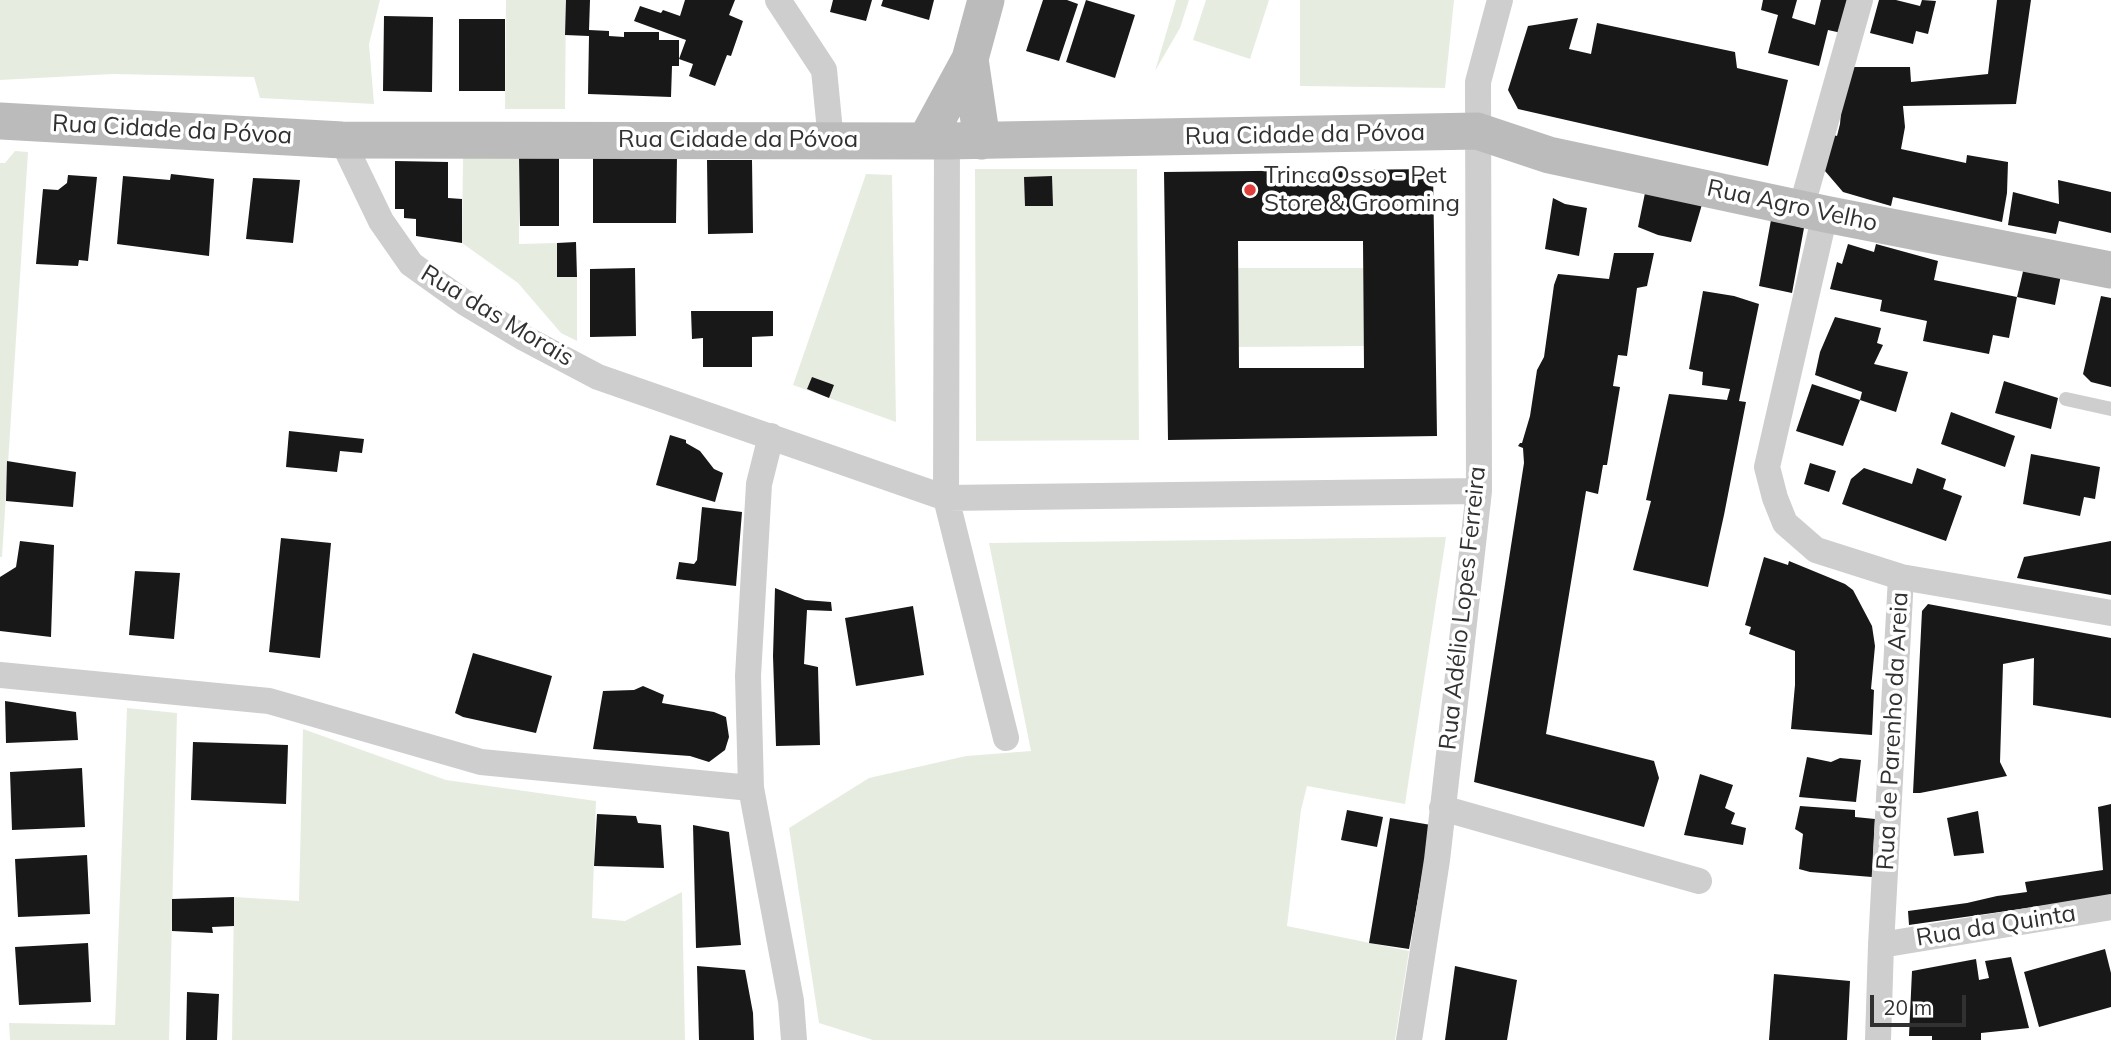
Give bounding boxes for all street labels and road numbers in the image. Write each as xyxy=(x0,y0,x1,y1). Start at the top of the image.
street label: Rua Cidade da Póvoa xyxy=(51,109,293,151)
street label: Rua Cidade da Póvoa xyxy=(1185,119,1425,151)
street label: Rua Cidade da Póvoa xyxy=(618,126,858,154)
street label: Rua Agro Velho xyxy=(1704,174,1880,238)
street label: Rua das Morais xyxy=(415,259,579,373)
street label: Rua Adélio Lopes Ferreira xyxy=(1434,465,1492,751)
street label: Rua de Parenho da Areia xyxy=(1871,591,1915,871)
street label: Rua da Quinta xyxy=(1914,899,2078,953)

